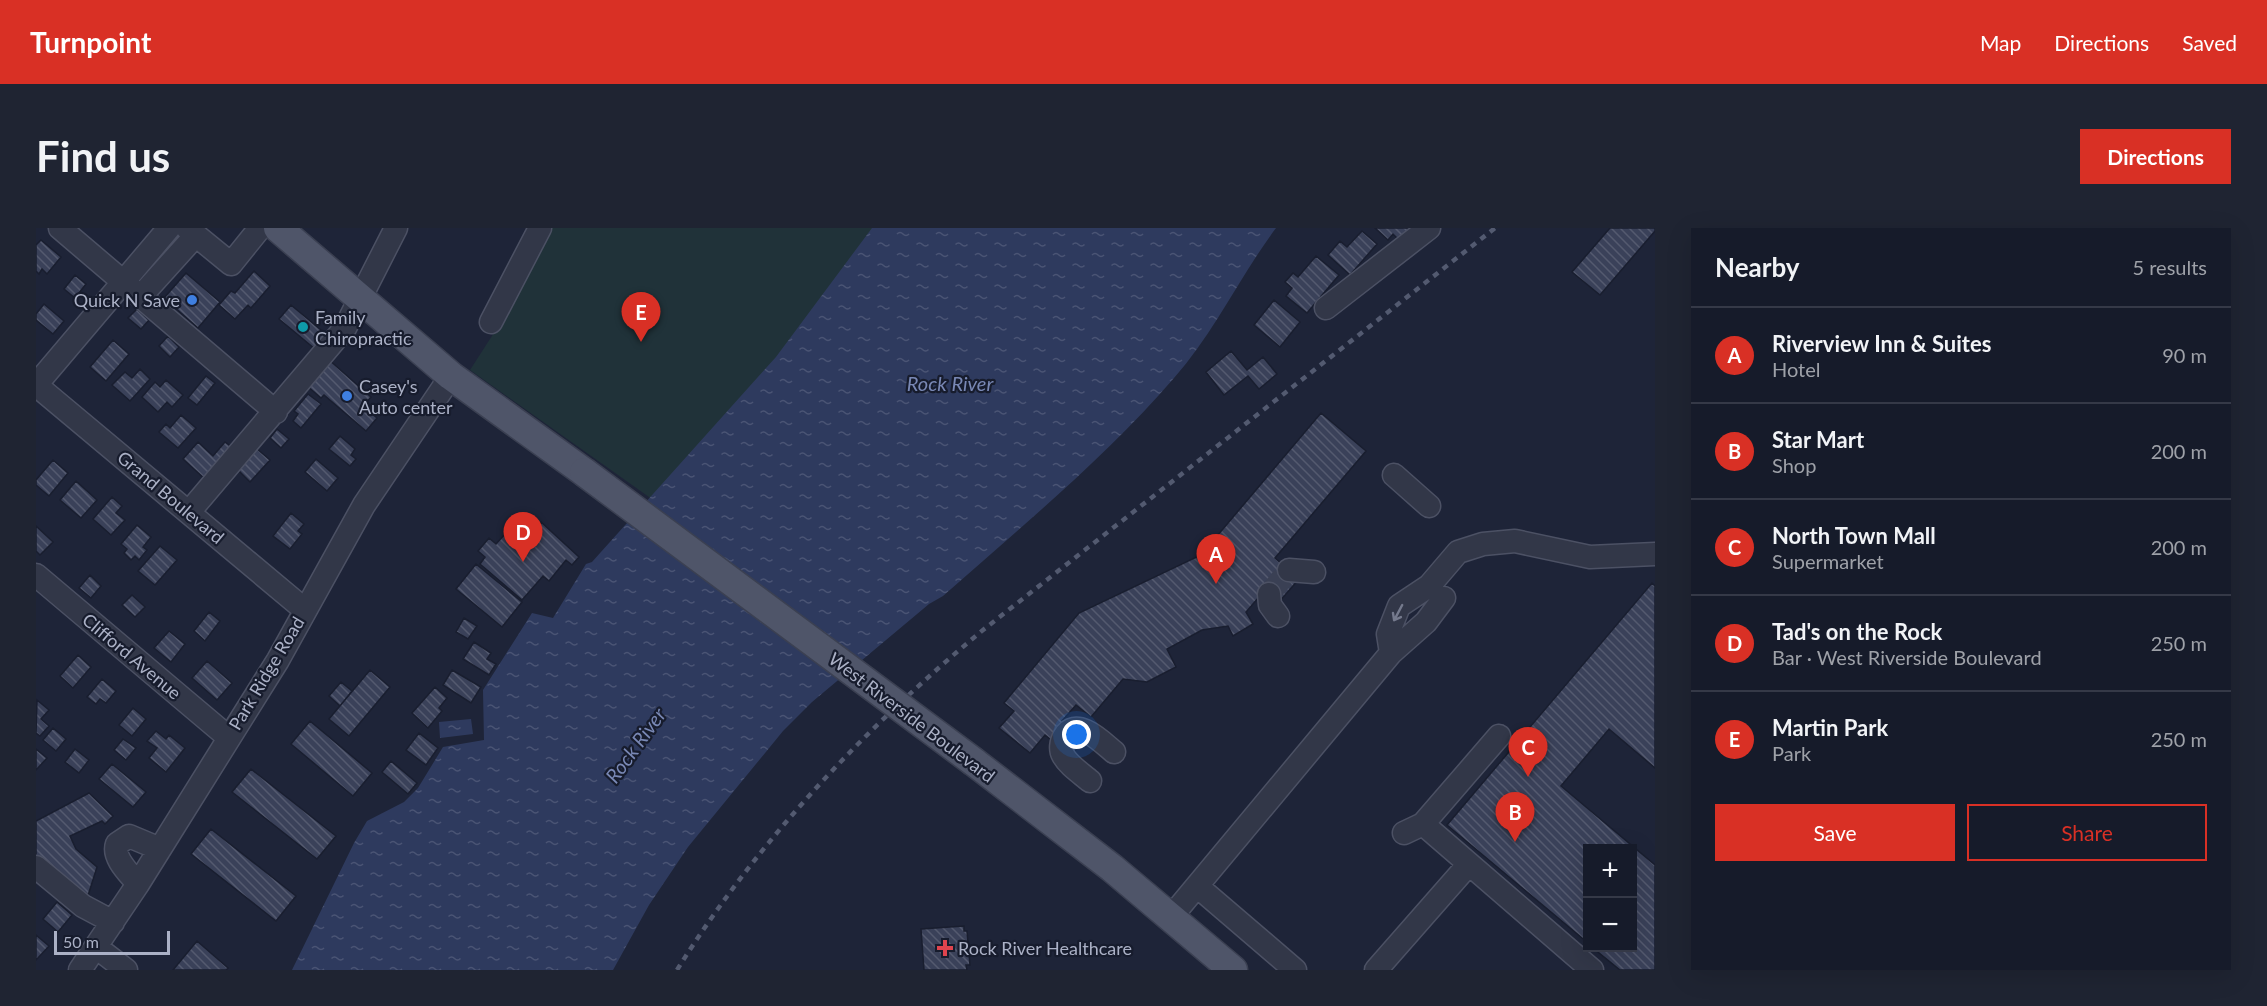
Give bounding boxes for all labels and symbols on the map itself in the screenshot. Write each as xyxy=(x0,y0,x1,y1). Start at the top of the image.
place label: Quick N Save xyxy=(74,289,180,311)
pin: E xyxy=(622,292,660,342)
marker: Quick N Save xyxy=(185,293,199,307)
place label: Family Chiropractic xyxy=(315,306,412,349)
marker: Family Chiropractic xyxy=(296,320,310,334)
water label: Rock River xyxy=(907,371,994,395)
place label: Casey's Auto center xyxy=(359,375,453,418)
marker: Casey's Auto center xyxy=(340,389,354,403)
street label: Grand Boulevard xyxy=(113,446,229,548)
pin: D xyxy=(504,512,542,562)
pin: A xyxy=(1196,534,1236,584)
one-way arrow xyxy=(1392,604,1404,621)
street label: Clifford Avenue xyxy=(78,608,186,704)
street label: Park Ridge Road xyxy=(223,612,309,734)
street label: West Riverside Boulevard xyxy=(825,647,999,787)
water label: Rock River xyxy=(600,702,671,787)
your location xyxy=(1062,720,1091,749)
pin: C xyxy=(1508,728,1548,777)
pin: B xyxy=(1496,792,1534,842)
scale bar xyxy=(54,928,170,956)
place label: Rock River Healthcare xyxy=(958,937,1132,959)
marker: Rock River Healthcare xyxy=(936,939,954,957)

